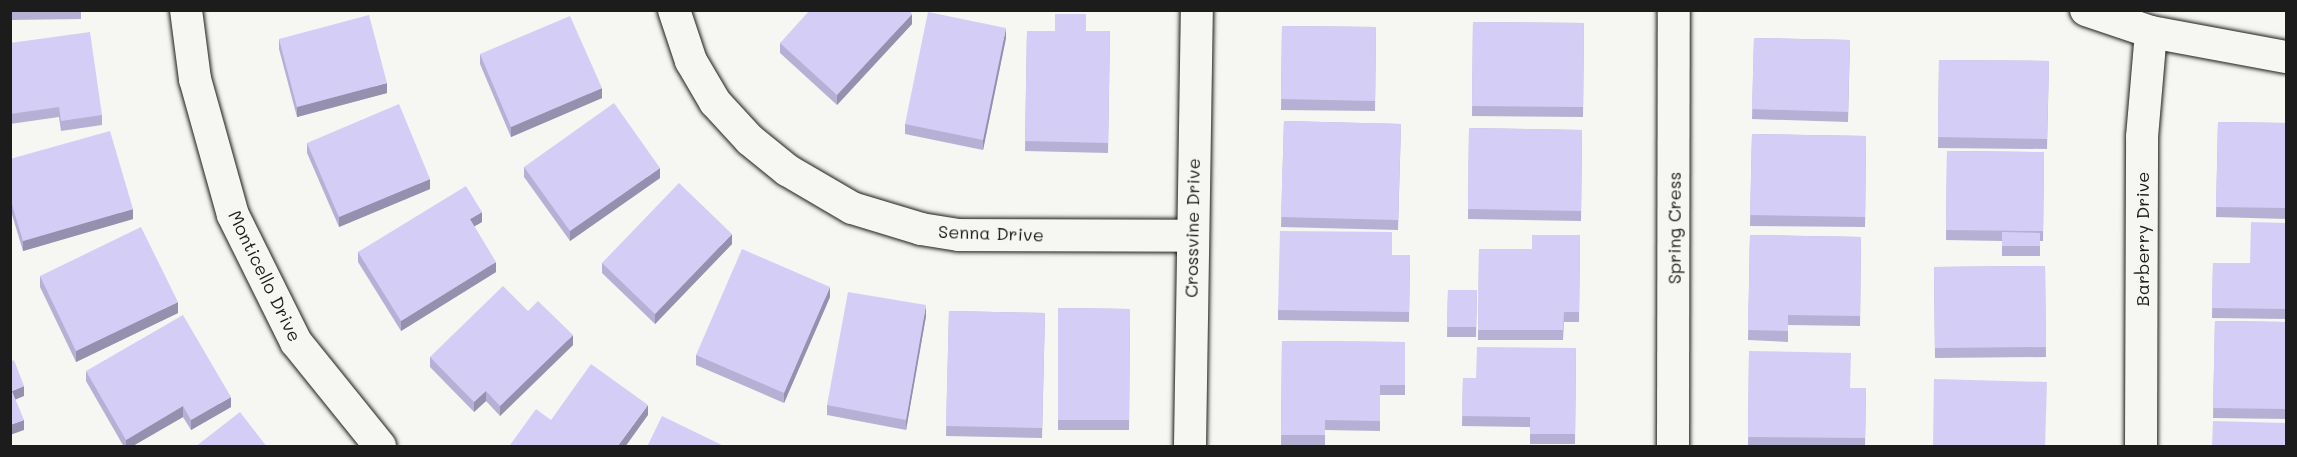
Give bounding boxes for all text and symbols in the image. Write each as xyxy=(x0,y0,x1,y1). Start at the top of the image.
street label: Crossvine Drive xyxy=(1180,158,1204,298)
street label: Spring Cress xyxy=(1663,172,1685,284)
street label: Barberry Drive xyxy=(2131,172,2153,306)
street label: Monticello Drive xyxy=(224,207,306,345)
street label: Senna Drive xyxy=(938,220,1044,246)

